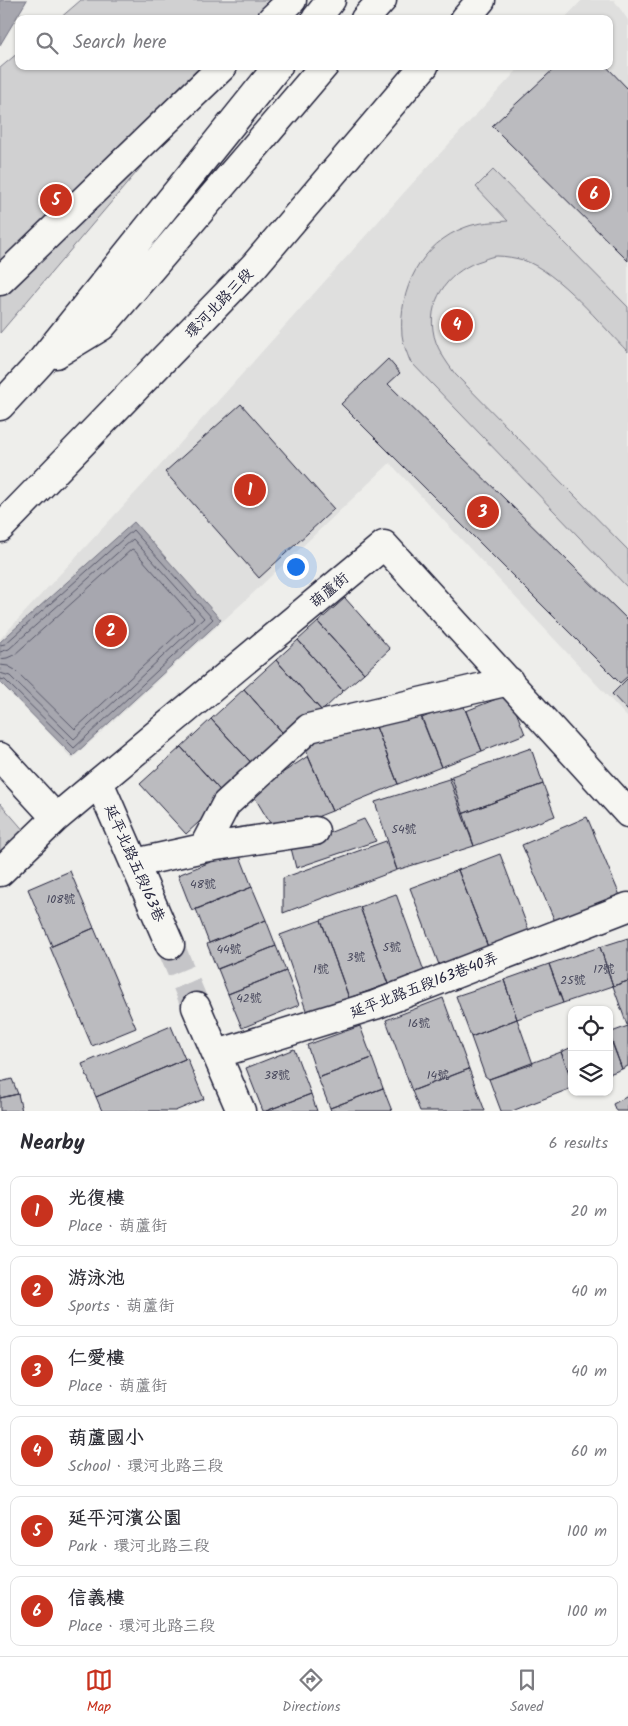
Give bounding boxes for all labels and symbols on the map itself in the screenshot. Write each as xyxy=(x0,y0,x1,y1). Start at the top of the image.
pin: 6 xyxy=(578,175,610,213)
pin: 5 xyxy=(40,181,72,219)
street label: 環河北路三段 xyxy=(180,263,260,344)
pin: 4 xyxy=(441,306,473,344)
pin: 1 xyxy=(234,471,266,509)
pin: 3 xyxy=(467,493,499,531)
your location xyxy=(283,554,309,580)
street label: 葫蘆街 xyxy=(305,567,355,614)
pin: 2 xyxy=(95,612,127,650)
street label: 延平北路五段163巷 xyxy=(97,801,171,926)
house number: 54號 xyxy=(391,820,417,839)
house number: 48號 xyxy=(190,875,216,894)
house number: 108號 xyxy=(47,890,76,909)
house number: 5號 xyxy=(383,938,401,957)
house number: 44號 xyxy=(216,940,242,959)
street label: 延平北路五段163巷40弄 xyxy=(347,947,502,1025)
house number: 3號 xyxy=(347,948,365,967)
house number: 1號 xyxy=(313,960,329,979)
house number: 17號 xyxy=(593,960,615,979)
house number: 25號 xyxy=(560,971,586,990)
house number: 42號 xyxy=(236,989,262,1008)
house number: 16號 xyxy=(408,1014,430,1033)
house number: 38號 xyxy=(264,1066,290,1085)
house number: 14號 xyxy=(427,1066,449,1085)

